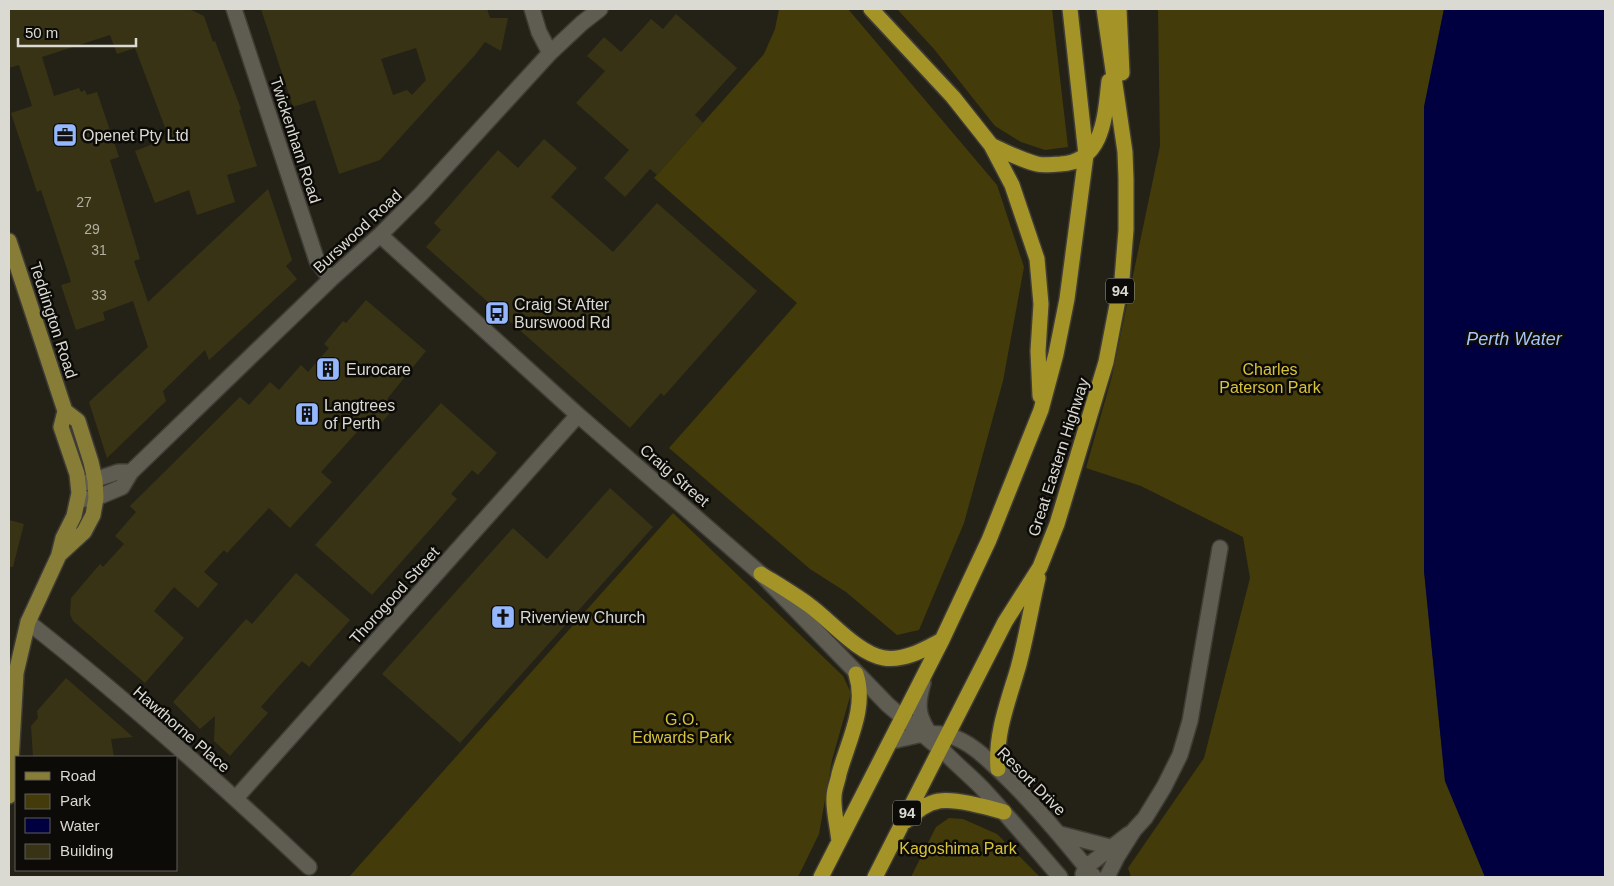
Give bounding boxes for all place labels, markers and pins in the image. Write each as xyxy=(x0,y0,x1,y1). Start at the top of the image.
office icon: Openet Pty Ltd xyxy=(52,122,78,148)
place label: Openet Pty Ltd xyxy=(82,127,189,144)
place label: Craig St After Burswood Rd xyxy=(514,296,610,331)
bus stop icon: Craig St After Burswood Rd xyxy=(484,300,510,326)
building icon: Eurocare xyxy=(315,356,341,382)
place label: Eurocare xyxy=(346,361,411,378)
place label: Langtrees of Perth xyxy=(324,397,395,432)
building icon: Langtrees of Perth xyxy=(294,401,320,427)
church icon: Riverview Church xyxy=(490,604,516,630)
place label: Riverview Church xyxy=(520,609,645,626)

